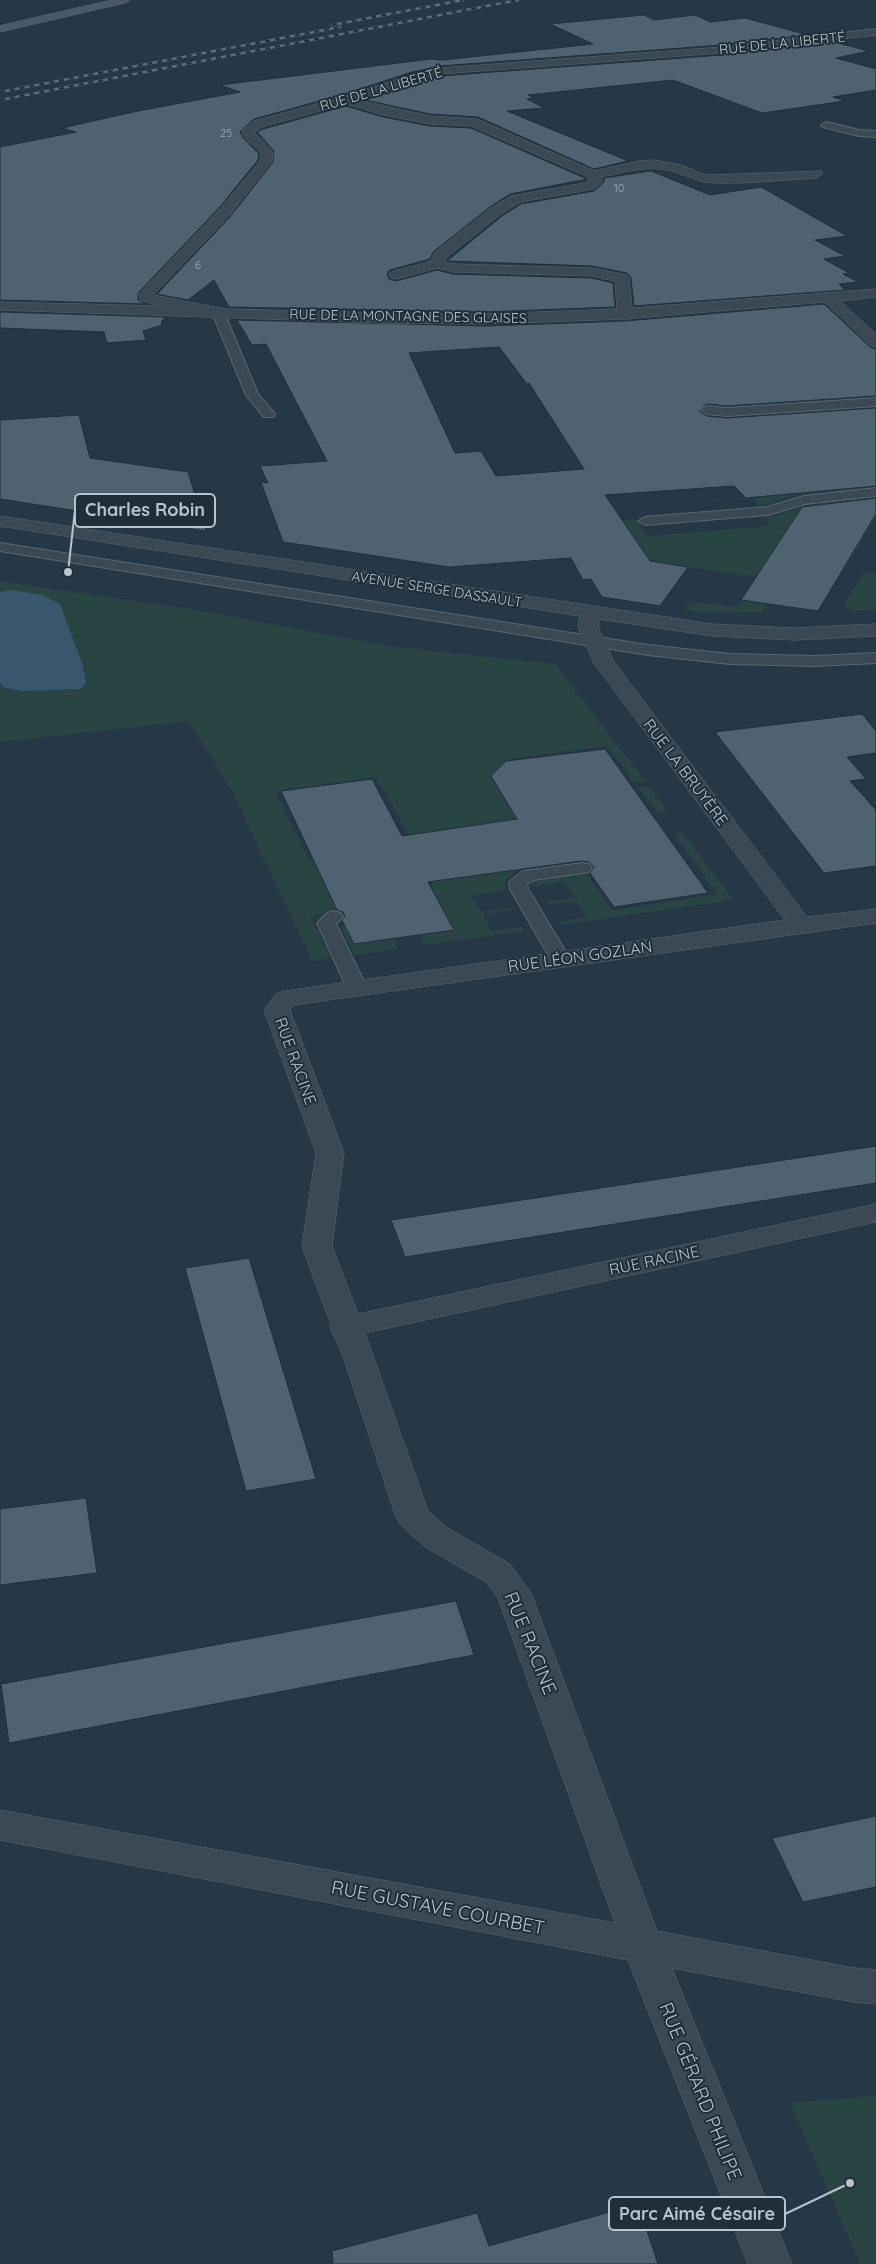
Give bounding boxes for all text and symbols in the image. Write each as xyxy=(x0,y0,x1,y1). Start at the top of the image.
street label: RUE DE LA LIBERTÉ xyxy=(718,27,846,59)
street label: RUE DE LA LIBERTÉ xyxy=(318,63,444,115)
house number: 25 xyxy=(220,126,232,140)
house number: 10 xyxy=(614,181,624,195)
house number: 6 xyxy=(195,258,201,272)
street label: RUE DE LA MONTAGNE DES GLAISES xyxy=(289,305,527,327)
callout: Charles Robin xyxy=(75,494,215,527)
text: Charles Robin xyxy=(85,498,205,521)
street label: AVENUE SERGE DASSAULT xyxy=(350,567,524,611)
street label: RUE LA BRUYÈRE xyxy=(639,715,733,829)
street label: RUE LÉON GOZLAN xyxy=(507,936,653,976)
street label: RUE RACINE xyxy=(271,1015,321,1107)
street label: RUE RACINE xyxy=(607,1241,701,1279)
street label: RUE RACINE xyxy=(499,1588,563,1698)
street label: RUE GUSTAVE COURBET xyxy=(329,1875,547,1939)
street label: RUE GÉRARD PHILIPE xyxy=(654,1999,748,2183)
callout: Parc Aimé Césaire xyxy=(609,2197,785,2230)
text: Parc Aimé Césaire xyxy=(619,2202,775,2225)

